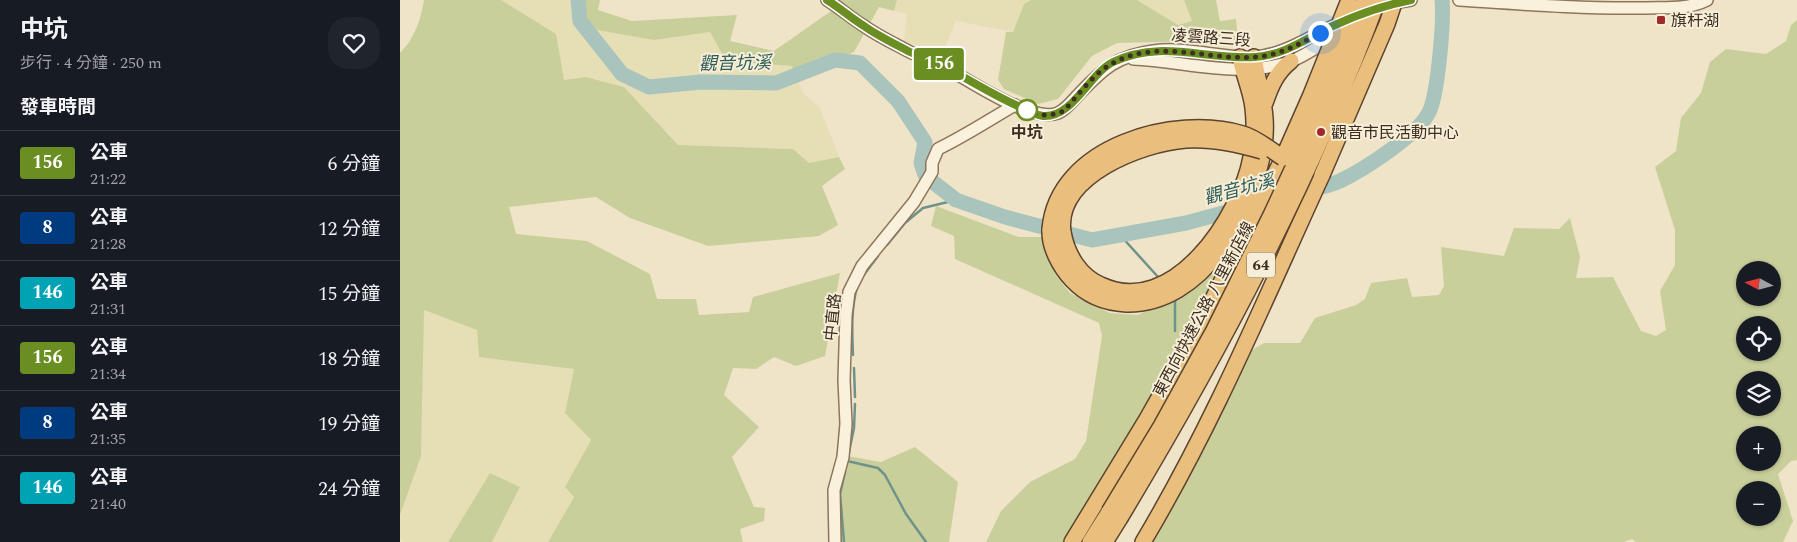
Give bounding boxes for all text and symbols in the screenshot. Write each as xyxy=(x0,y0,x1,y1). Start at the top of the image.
place label: 旗杆湖 xyxy=(1671,9,1719,33)
text: 中坑 xyxy=(20,12,68,48)
marker: 旗杆湖 xyxy=(1655,14,1667,26)
button: heart xyxy=(328,17,380,69)
your location xyxy=(1308,21,1333,46)
street label: 凌雲路三段 xyxy=(1170,23,1252,53)
line badge: 156 xyxy=(910,48,968,80)
water label: 觀音坑溪 xyxy=(699,49,774,78)
text: 156 xyxy=(924,50,954,77)
text: 步行 · 4 分鐘 · 250 m xyxy=(20,51,162,75)
text: 發車時間 xyxy=(20,93,96,122)
marker: 中坑 xyxy=(1016,99,1038,121)
place label: 中坑 xyxy=(1011,121,1043,145)
place label: 觀音市民活動中心 xyxy=(1331,121,1459,145)
marker: 觀音市民活動中心 xyxy=(1315,126,1327,138)
text: 公車 xyxy=(90,138,128,167)
text: 156 xyxy=(32,149,63,176)
text: 6 分鐘 xyxy=(328,150,380,179)
water label: 觀音坑溪 xyxy=(1201,166,1280,212)
text: 21:22 xyxy=(90,167,126,191)
text: 公車 xyxy=(90,203,128,232)
text: 8 xyxy=(42,214,53,241)
text: 12 分鐘 xyxy=(318,215,380,244)
street label: 東西向快速公路 八里新店線 xyxy=(1147,217,1260,402)
text: 21:28 xyxy=(90,232,126,256)
road number: 64 xyxy=(1247,252,1275,278)
north arrow xyxy=(1736,261,1781,306)
map controls xyxy=(1736,261,1781,526)
text: 公車 xyxy=(90,268,128,297)
text: 146 xyxy=(32,279,63,306)
text: 15 分鐘 xyxy=(318,280,380,309)
street label: 中直路 xyxy=(819,292,847,342)
text: 21:31 xyxy=(90,297,126,321)
button: locate xyxy=(1736,316,1781,361)
text: 公車 xyxy=(90,333,128,362)
text: 156 xyxy=(32,344,63,371)
text: 18 分鐘 xyxy=(318,345,380,374)
text: 21:34 xyxy=(90,362,126,386)
button: layers xyxy=(1736,371,1781,416)
text: 公車 xyxy=(90,398,128,427)
text: 8 xyxy=(42,409,53,436)
text: 19 分鐘 xyxy=(318,410,380,439)
button: + xyxy=(1736,426,1781,471)
text: 21:35 xyxy=(90,427,126,451)
text: 公車 xyxy=(90,463,128,492)
text: 146 xyxy=(32,474,63,501)
text: 24 分鐘 xyxy=(318,475,380,504)
button: − xyxy=(1736,481,1781,526)
text: 21:40 xyxy=(90,492,126,516)

